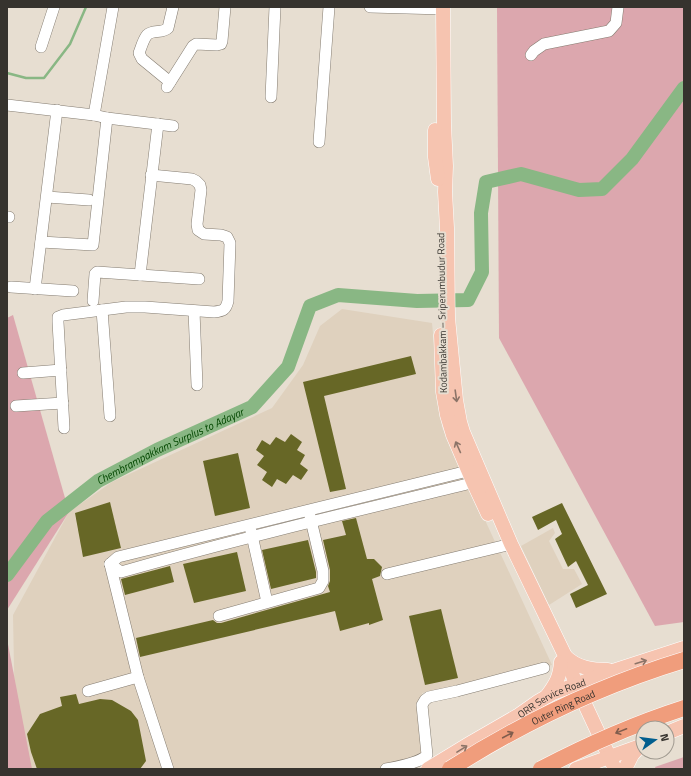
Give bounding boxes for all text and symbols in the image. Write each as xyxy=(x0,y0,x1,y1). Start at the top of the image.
street label: Kodambakkam – Sriperumbudur Road xyxy=(433,233,451,393)
one-way arrow xyxy=(452,389,459,402)
water label: Chembrampakkam Surplus to Adayar xyxy=(93,403,248,489)
one-way arrow xyxy=(454,441,461,453)
one-way arrow xyxy=(634,658,647,665)
street label: ORR Service Road xyxy=(514,674,588,721)
street label: Outer Ring Road xyxy=(529,686,597,729)
north arrow xyxy=(635,720,675,760)
one-way arrow xyxy=(616,728,628,736)
one-way arrow xyxy=(502,731,514,738)
text: N xyxy=(656,732,673,743)
one-way arrow xyxy=(456,744,468,752)

